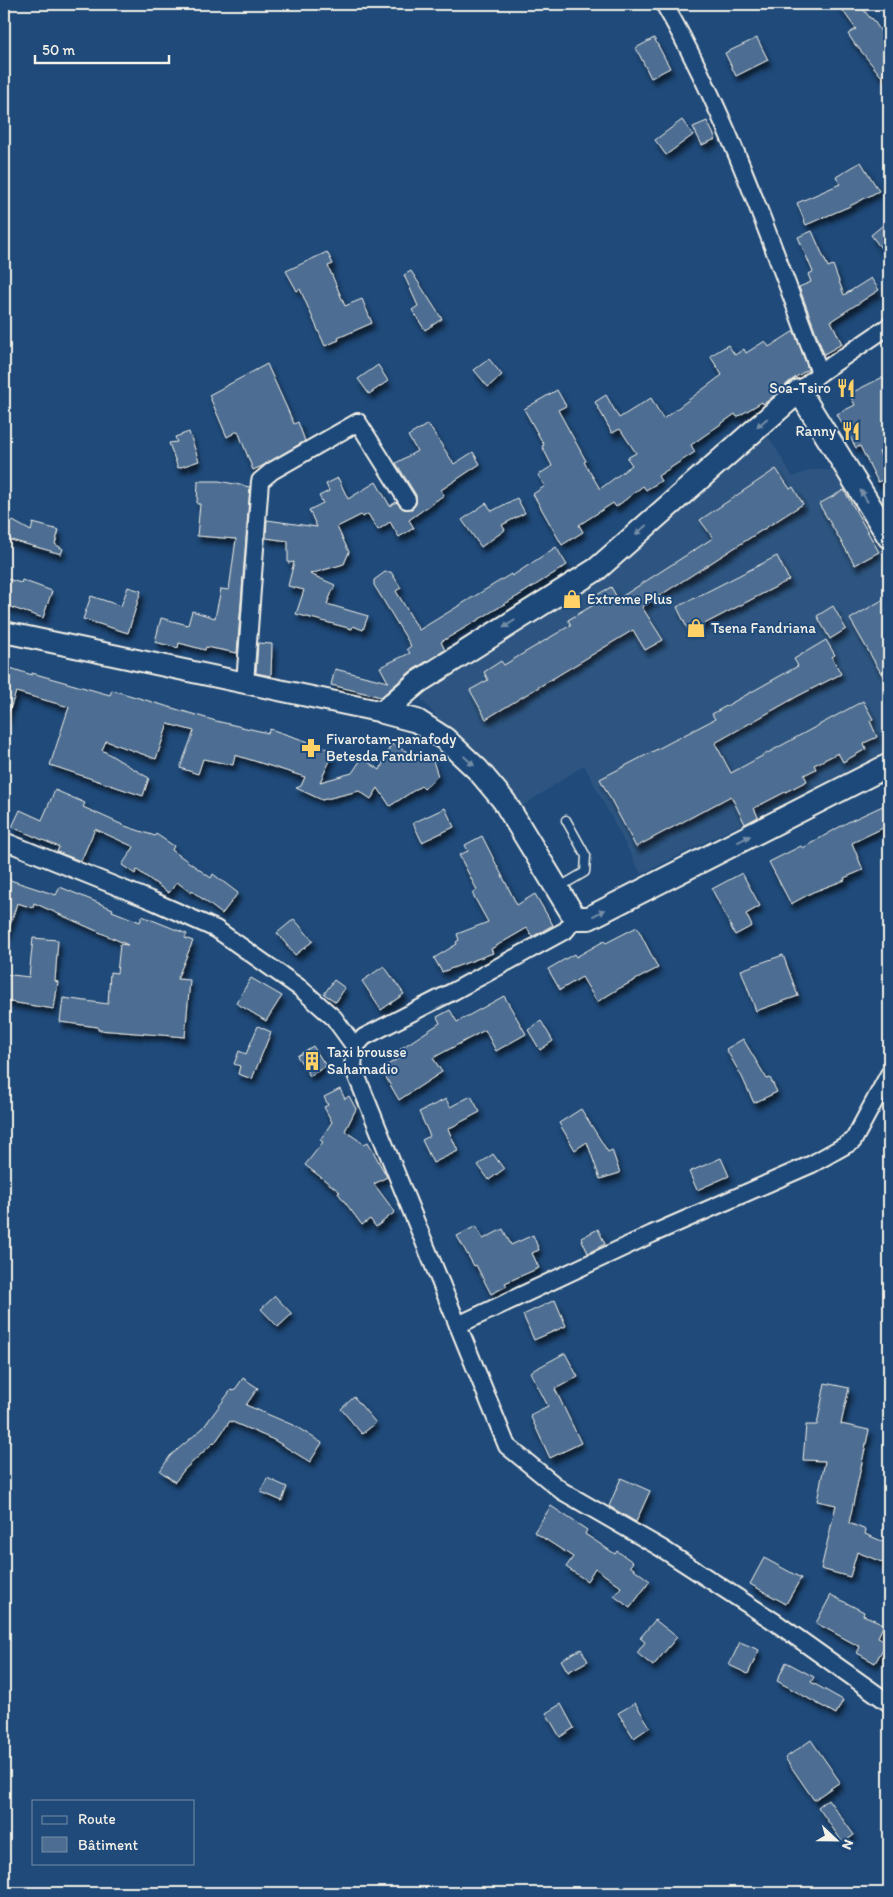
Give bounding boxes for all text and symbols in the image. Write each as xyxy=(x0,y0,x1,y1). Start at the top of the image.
scale bar xyxy=(35,32,169,64)
text: 50 m xyxy=(42,41,75,59)
restaurant icon: Soa-Tsiro xyxy=(835,377,857,399)
place label: Soa-Tsiro xyxy=(769,379,831,397)
one-way arrow xyxy=(757,417,769,429)
restaurant icon: Ranny xyxy=(840,420,862,442)
place label: Ranny xyxy=(796,422,836,440)
one-way arrow xyxy=(859,489,868,502)
one-way arrow xyxy=(634,525,647,536)
shop icon: Extreme Plus xyxy=(561,588,583,610)
place label: Extreme Plus xyxy=(587,590,672,608)
shop icon: Tsena Fandriana xyxy=(685,617,707,639)
place label: Tsena Fandriana xyxy=(711,619,816,637)
one-way arrow xyxy=(502,620,515,629)
place label: Fivarotam-panafody Betesda Fandriana xyxy=(326,730,456,765)
pharmacy icon: Fivarotam-panafody Betesda Fandriana xyxy=(300,737,322,759)
one-way arrow xyxy=(462,755,474,767)
one-way arrow xyxy=(736,835,751,843)
one-way arrow xyxy=(592,909,606,917)
place label: Taxi brousse Sahamadio xyxy=(327,1043,407,1078)
building icon: Taxi brousse Sahamadio xyxy=(301,1050,323,1072)
legend xyxy=(32,1800,195,1864)
text: Route xyxy=(78,1810,116,1828)
north arrow xyxy=(810,1814,860,1864)
text: Bâtiment xyxy=(78,1836,139,1854)
text: N xyxy=(838,1837,857,1852)

